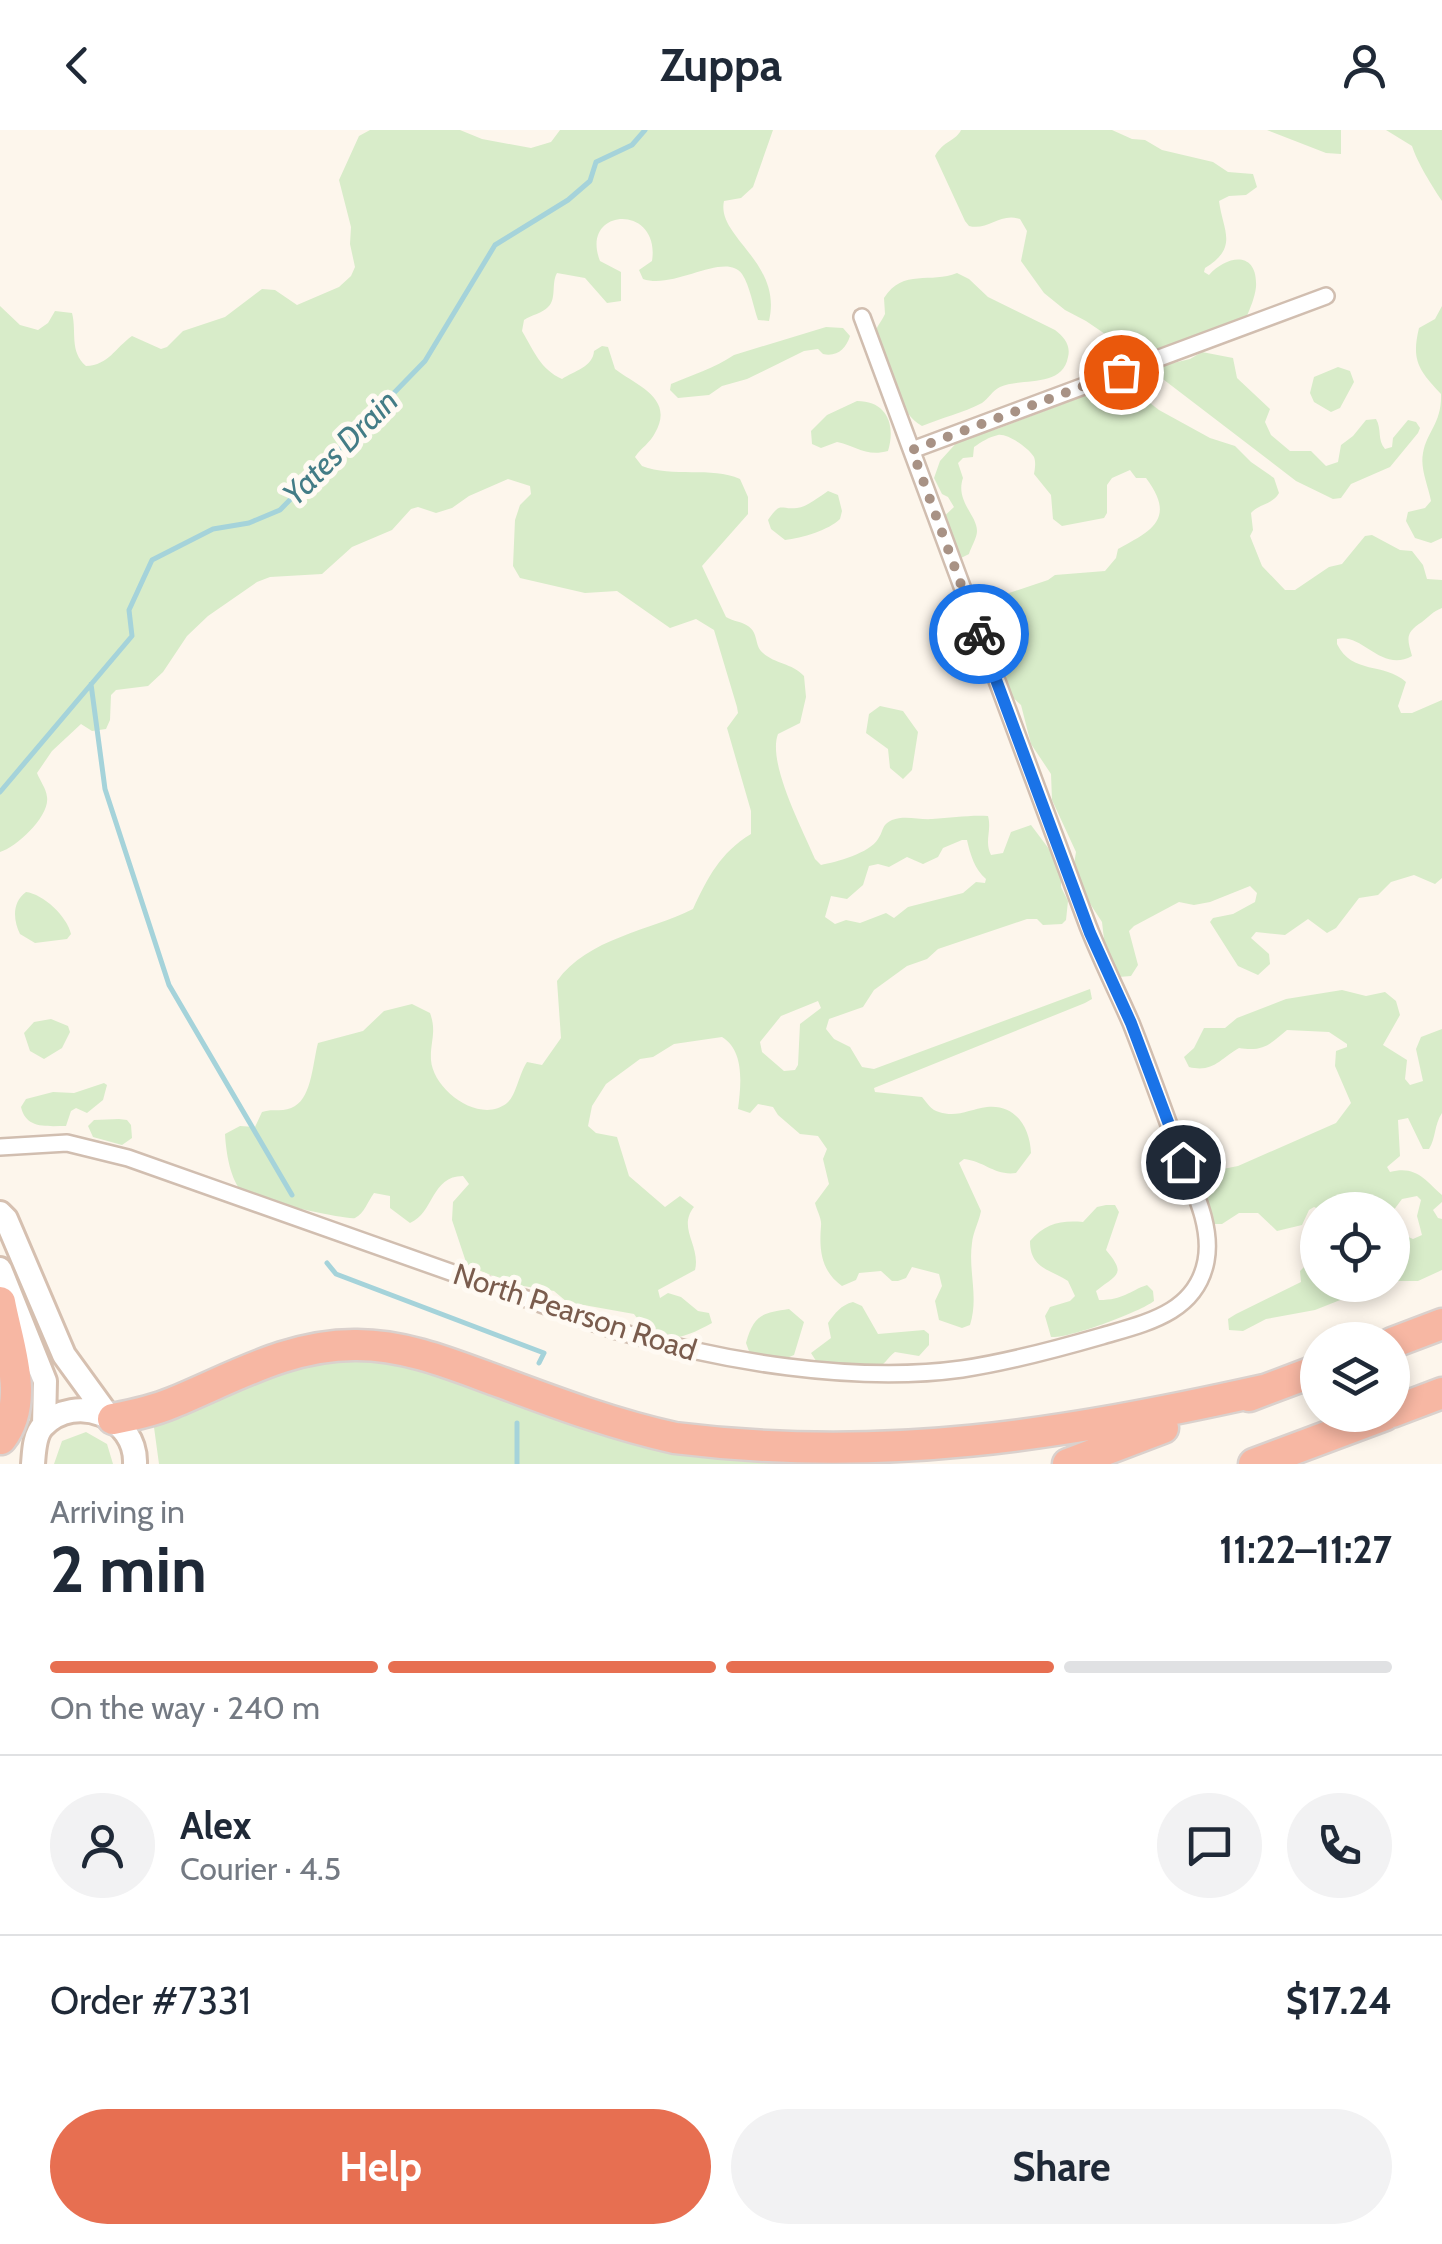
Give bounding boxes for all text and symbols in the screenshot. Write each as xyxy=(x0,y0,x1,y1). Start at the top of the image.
icon: back xyxy=(50,38,105,93)
text: Zuppa xyxy=(660,38,782,92)
icon: person xyxy=(1337,38,1392,93)
pin xyxy=(1079,330,1164,415)
icon: bag xyxy=(1094,345,1149,400)
water label: Yates Drain xyxy=(274,381,406,513)
courier xyxy=(929,584,1029,684)
icon: bike xyxy=(952,607,1007,662)
pin xyxy=(1141,1120,1226,1205)
icon: home xyxy=(1156,1135,1211,1190)
map controls xyxy=(1300,1192,1410,1432)
button: locate xyxy=(1300,1192,1410,1302)
street label: North Pearson Road xyxy=(449,1255,701,1369)
button: layers xyxy=(1300,1322,1410,1432)
text: Arriving in xyxy=(50,1492,185,1531)
text: 11:22–11:27 xyxy=(1219,1526,1392,1573)
text: 2 min xyxy=(50,1529,207,1608)
text: On the way · 240 m xyxy=(50,1688,320,1727)
button: person xyxy=(50,1793,155,1898)
button: chat xyxy=(1157,1793,1262,1898)
button: phone xyxy=(1287,1793,1392,1898)
text: Alex xyxy=(180,1802,251,1849)
text: Courier · 4.5 xyxy=(180,1849,341,1888)
text: Order #7331 xyxy=(50,1977,251,2024)
text: $17.24 xyxy=(1286,1977,1392,2024)
button: Help xyxy=(50,2109,711,2224)
button: Share xyxy=(731,2109,1392,2224)

